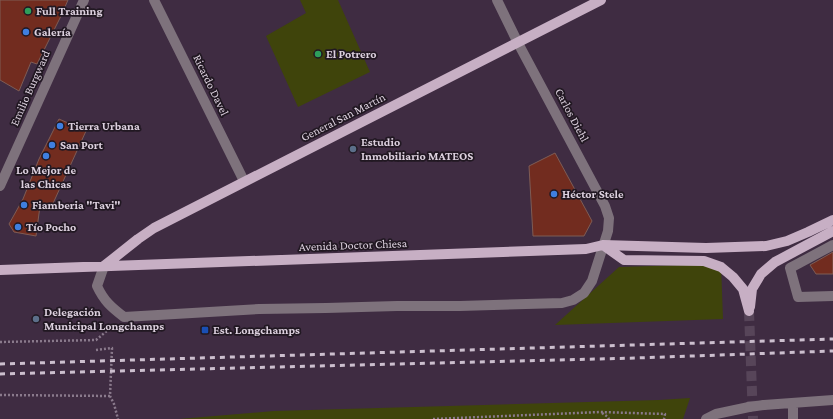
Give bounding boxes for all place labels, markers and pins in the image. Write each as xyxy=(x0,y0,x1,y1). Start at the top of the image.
place label: Full Training xyxy=(36,4,103,18)
marker: Full Training xyxy=(23,6,33,16)
place label: Galería xyxy=(34,25,71,39)
marker: Galería xyxy=(21,27,31,37)
place label: El Potrero xyxy=(326,47,376,61)
marker: El Potrero xyxy=(313,49,323,59)
place label: Tierra Urbana xyxy=(68,119,140,133)
marker: Tierra Urbana xyxy=(55,121,65,131)
place label: Estudio Inmobiliario MATEOS xyxy=(361,135,473,163)
place label: San Port xyxy=(60,138,104,152)
marker: San Port xyxy=(47,140,57,150)
marker: Estudio Inmobiliario MATEOS xyxy=(348,144,358,154)
marker: Lo Mejor de las Chicas xyxy=(41,151,51,161)
place label: Lo Mejor de las Chicas xyxy=(16,163,76,191)
place label: Héctor Stele xyxy=(562,187,624,201)
marker: Héctor Stele xyxy=(549,189,559,199)
place label: Fiamberia "Tavi" xyxy=(32,198,121,212)
marker: Fiamberia "Tavi" xyxy=(19,200,29,210)
place label: Tío Pocho xyxy=(26,220,76,234)
marker: Tío Pocho xyxy=(13,222,23,232)
place label: Delegación Municipal Longchamps xyxy=(44,305,164,333)
marker: Delegación Municipal Longchamps xyxy=(31,314,41,324)
place label: Est. Longchamps xyxy=(213,323,300,337)
marker: Est. Longchamps xyxy=(200,325,210,335)

